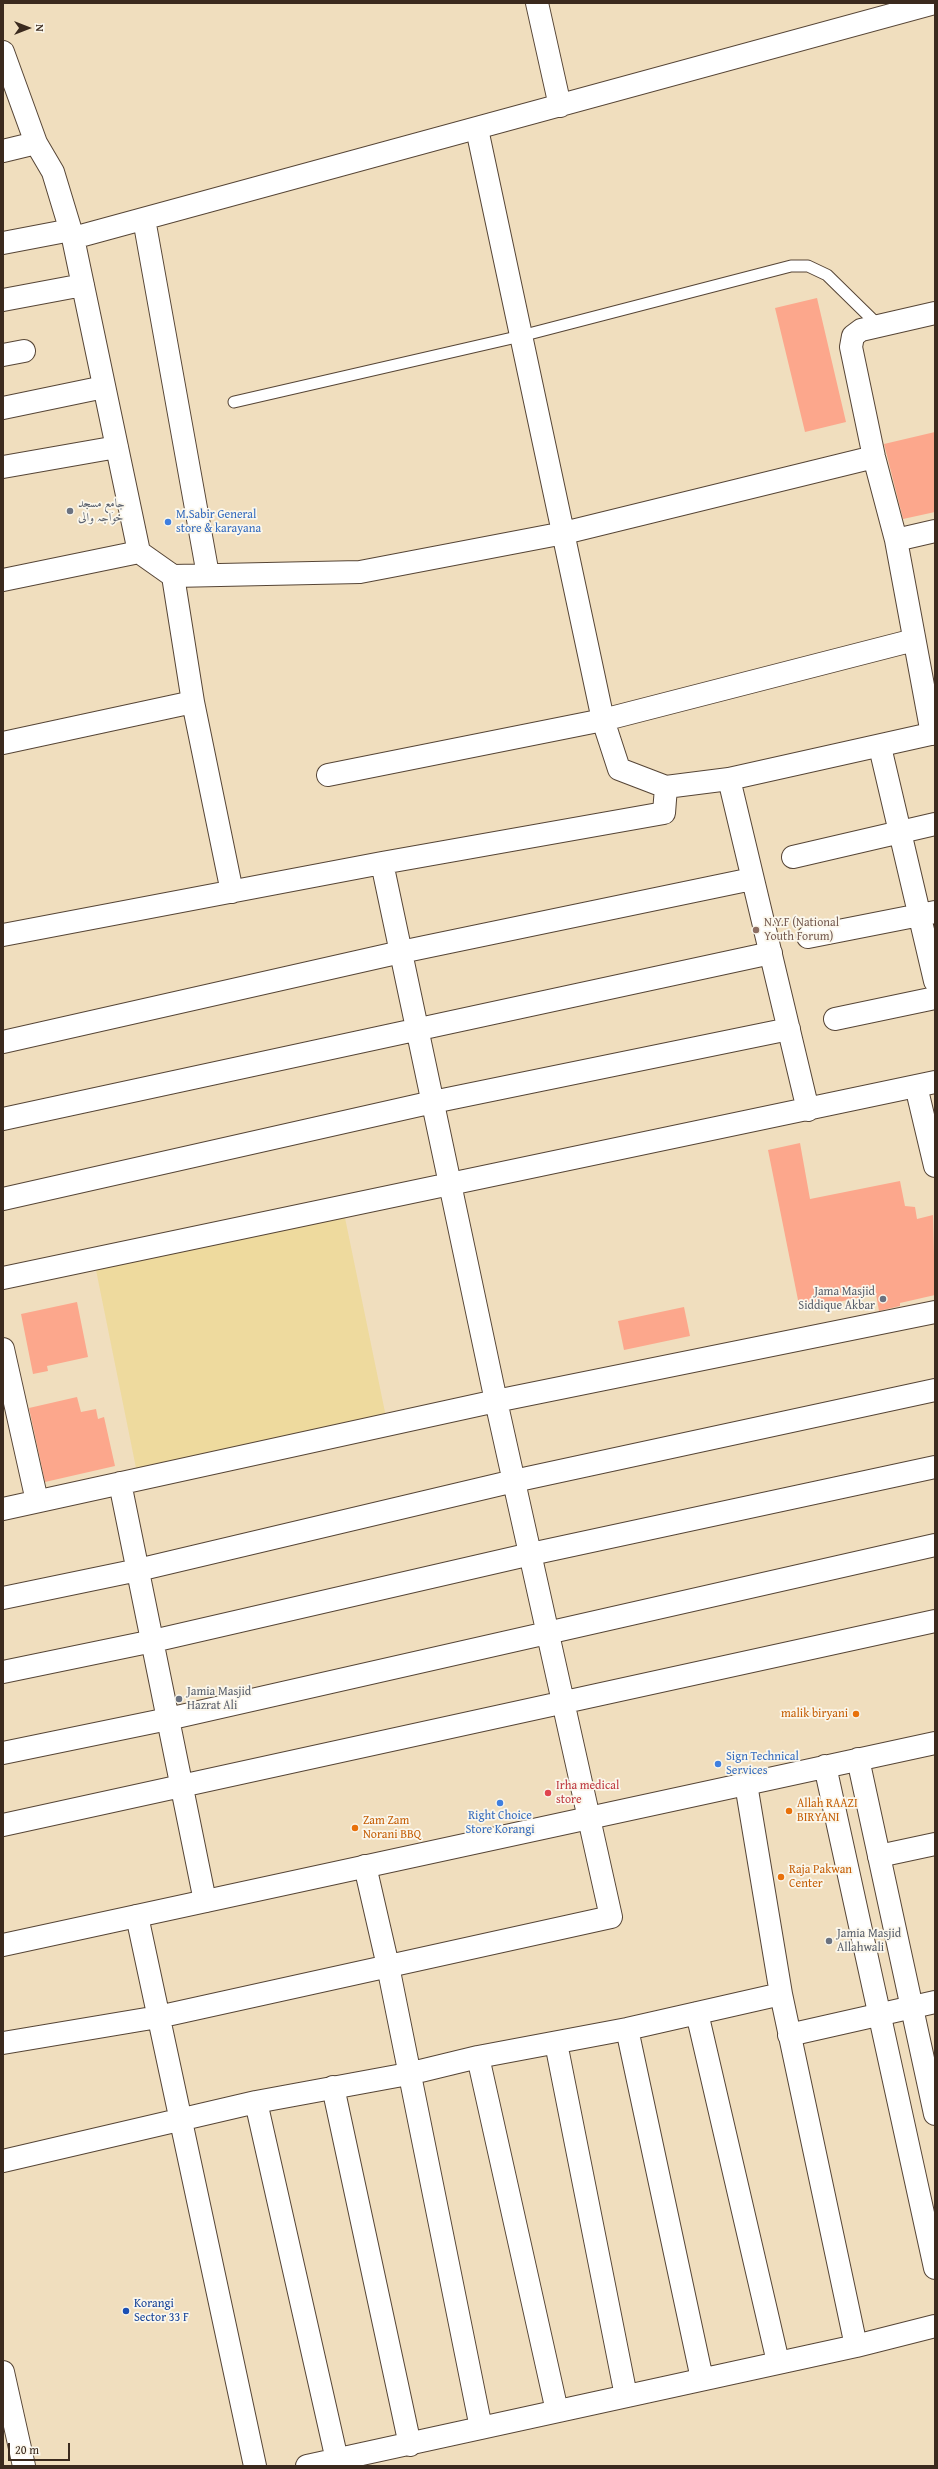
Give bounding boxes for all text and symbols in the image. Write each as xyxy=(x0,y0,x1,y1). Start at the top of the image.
north arrow xyxy=(8,8,48,48)
text: N xyxy=(32,24,48,32)
place label: جامع مسجد خواجہ والی xyxy=(78,497,125,525)
marker: جامع مسجد خواجہ والی xyxy=(65,506,75,516)
place label: M.Sabir General store & karayana xyxy=(176,508,261,536)
marker: M.Sabir General store & karayana xyxy=(163,517,173,527)
place label: N.Y.F (National Youth Forum) xyxy=(764,916,839,944)
marker: N.Y.F (National Youth Forum) xyxy=(751,925,761,935)
place label: Jama Masjid Siddique Akbar xyxy=(798,1285,875,1313)
marker: Jama Masjid Siddique Akbar xyxy=(878,1294,888,1304)
place label: Jamia Masjid Hazrat Ali xyxy=(187,1685,251,1713)
marker: Jamia Masjid Hazrat Ali xyxy=(174,1694,184,1704)
place label: malik biryani xyxy=(781,1707,848,1721)
marker: malik biryani xyxy=(851,1709,861,1719)
place label: Sign Technical Services xyxy=(726,1750,799,1778)
marker: Sign Technical Services xyxy=(713,1759,723,1769)
place label: Irha medical store xyxy=(556,1779,619,1807)
marker: Irha medical store xyxy=(543,1788,553,1798)
place label: Allah RAAZI BIRYANI xyxy=(797,1797,858,1825)
marker: Right Choice Store Korangi xyxy=(495,1798,505,1808)
marker: Allah RAAZI BIRYANI xyxy=(784,1806,794,1816)
place label: Right Choice Store Korangi xyxy=(465,1809,535,1837)
place label: Zam Zam Norani BBQ xyxy=(363,1814,421,1842)
marker: Zam Zam Norani BBQ xyxy=(350,1823,360,1833)
place label: Raja Pakwan Center xyxy=(789,1863,852,1891)
marker: Raja Pakwan Center xyxy=(776,1872,786,1882)
place label: Jamia Masjid Allahwali xyxy=(837,1927,901,1955)
marker: Jamia Masjid Allahwali xyxy=(824,1936,834,1946)
place label: Korangi Sector 33 F xyxy=(134,2297,189,2325)
marker: Korangi Sector 33 F xyxy=(121,2306,131,2316)
scale bar xyxy=(10,2435,72,2461)
text: 20 m xyxy=(15,2441,39,2458)

